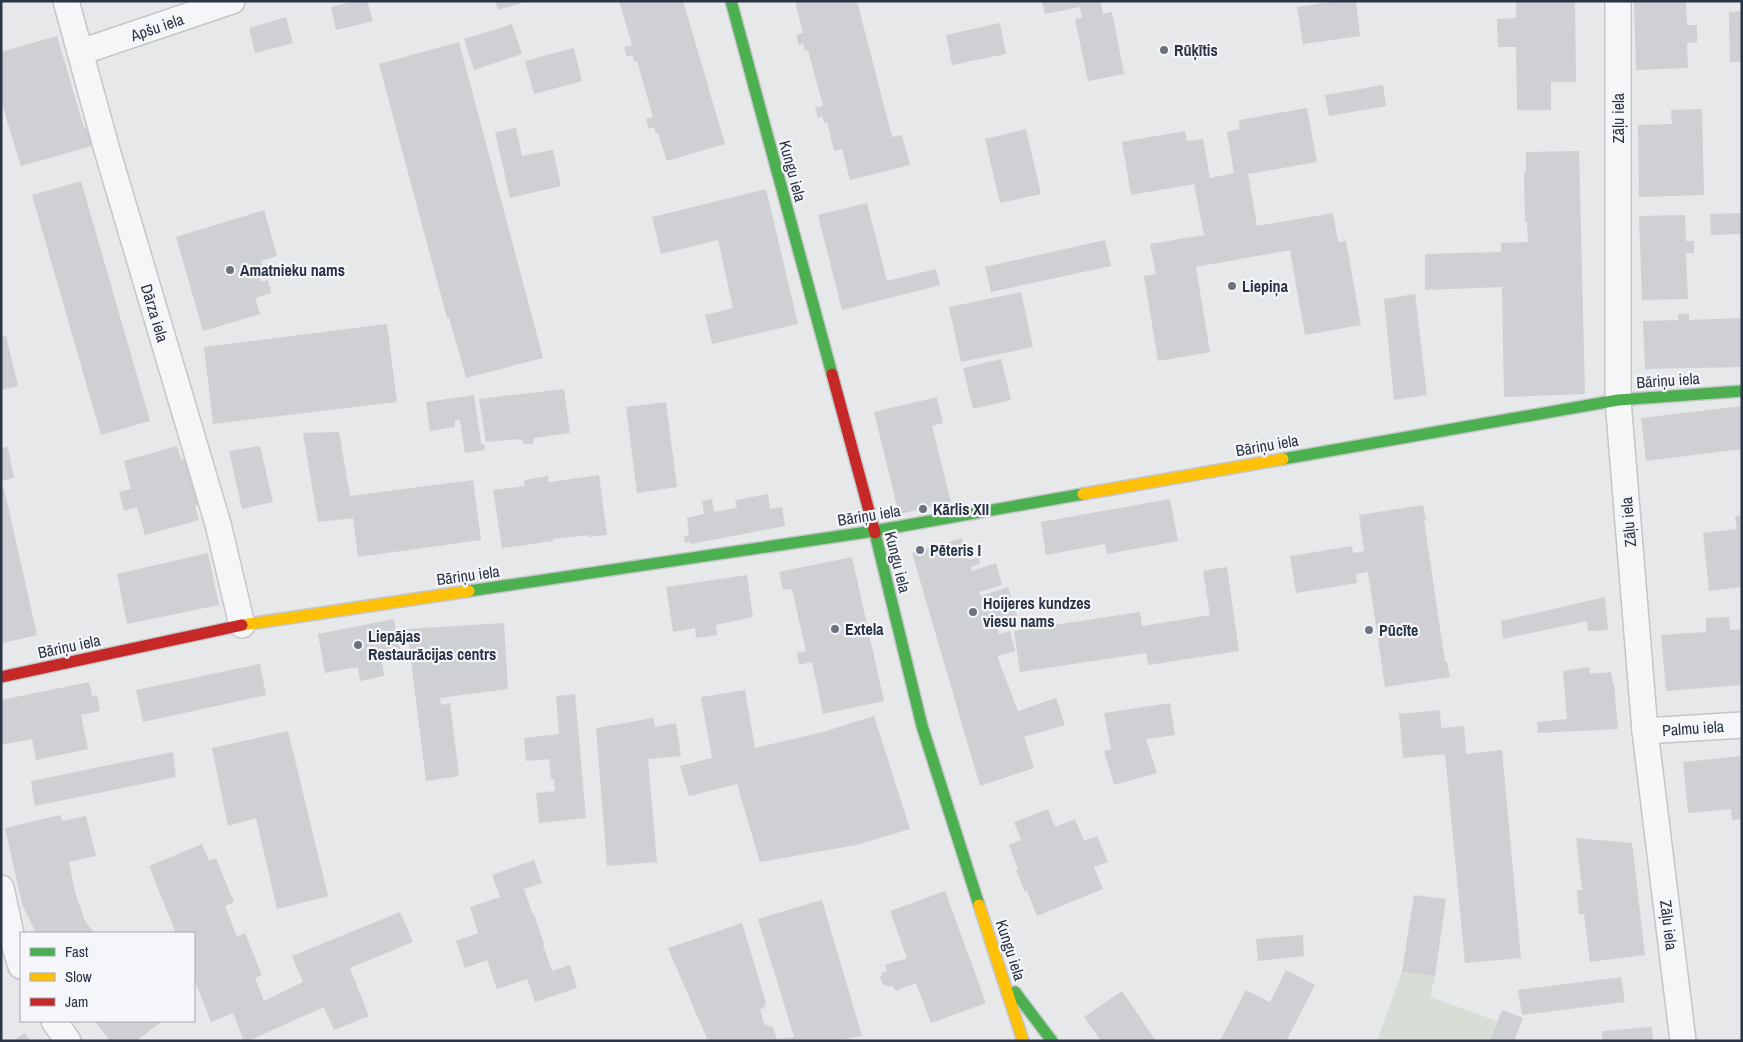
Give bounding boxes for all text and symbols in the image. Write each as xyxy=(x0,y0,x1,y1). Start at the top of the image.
street label: Apšu iela xyxy=(127,7,187,47)
place label: Rūķītis xyxy=(1174,39,1218,61)
marker: Rūķītis xyxy=(1158,44,1170,56)
street label: Zāļu iela xyxy=(1607,92,1629,143)
street label: Kungu iela xyxy=(774,138,812,205)
place label: Amatnieku nams xyxy=(240,259,345,281)
marker: Amatnieku nams xyxy=(224,264,236,276)
place label: Liepiņa xyxy=(1242,275,1289,297)
marker: Liepiņa xyxy=(1226,280,1238,292)
street label: Dārza iela xyxy=(136,281,174,345)
street label: Bāriņu iela xyxy=(1636,367,1701,393)
street label: Bāriņu iela xyxy=(1234,429,1301,461)
street label: Zāļu iela xyxy=(1615,495,1641,548)
place label: Kārlis XII xyxy=(933,498,989,520)
street label: Bāriņu iela xyxy=(836,499,903,531)
marker: Kārlis XII xyxy=(917,503,929,515)
street label: Kungu iela xyxy=(880,529,916,596)
place label: Pēteris I xyxy=(930,539,981,561)
marker: Pēteris I xyxy=(914,544,926,556)
street label: Bāriņu iela xyxy=(435,560,502,590)
place label: Hoijeres kundzes viesu nams xyxy=(983,592,1091,632)
marker: Hoijeres kundzes viesu nams xyxy=(967,606,979,618)
place label: Extela xyxy=(845,618,884,640)
place label: Pūcīte xyxy=(1379,619,1418,641)
marker: Extela xyxy=(829,623,841,635)
marker: Pūcīte xyxy=(1363,624,1375,636)
place label: Liepājas Restaurācijas centrs xyxy=(368,625,496,665)
street label: Bāriņu iela xyxy=(36,628,103,663)
marker: Liepājas Restaurācijas centrs xyxy=(352,639,364,651)
street label: Palmu iela xyxy=(1661,715,1725,741)
street label: Zāļu iela xyxy=(1655,899,1683,952)
street label: Kungu iela xyxy=(991,917,1031,984)
legend xyxy=(20,932,195,1022)
text: Fast xyxy=(65,941,89,962)
text: Slow xyxy=(65,966,92,987)
text: Jam xyxy=(65,991,88,1012)

